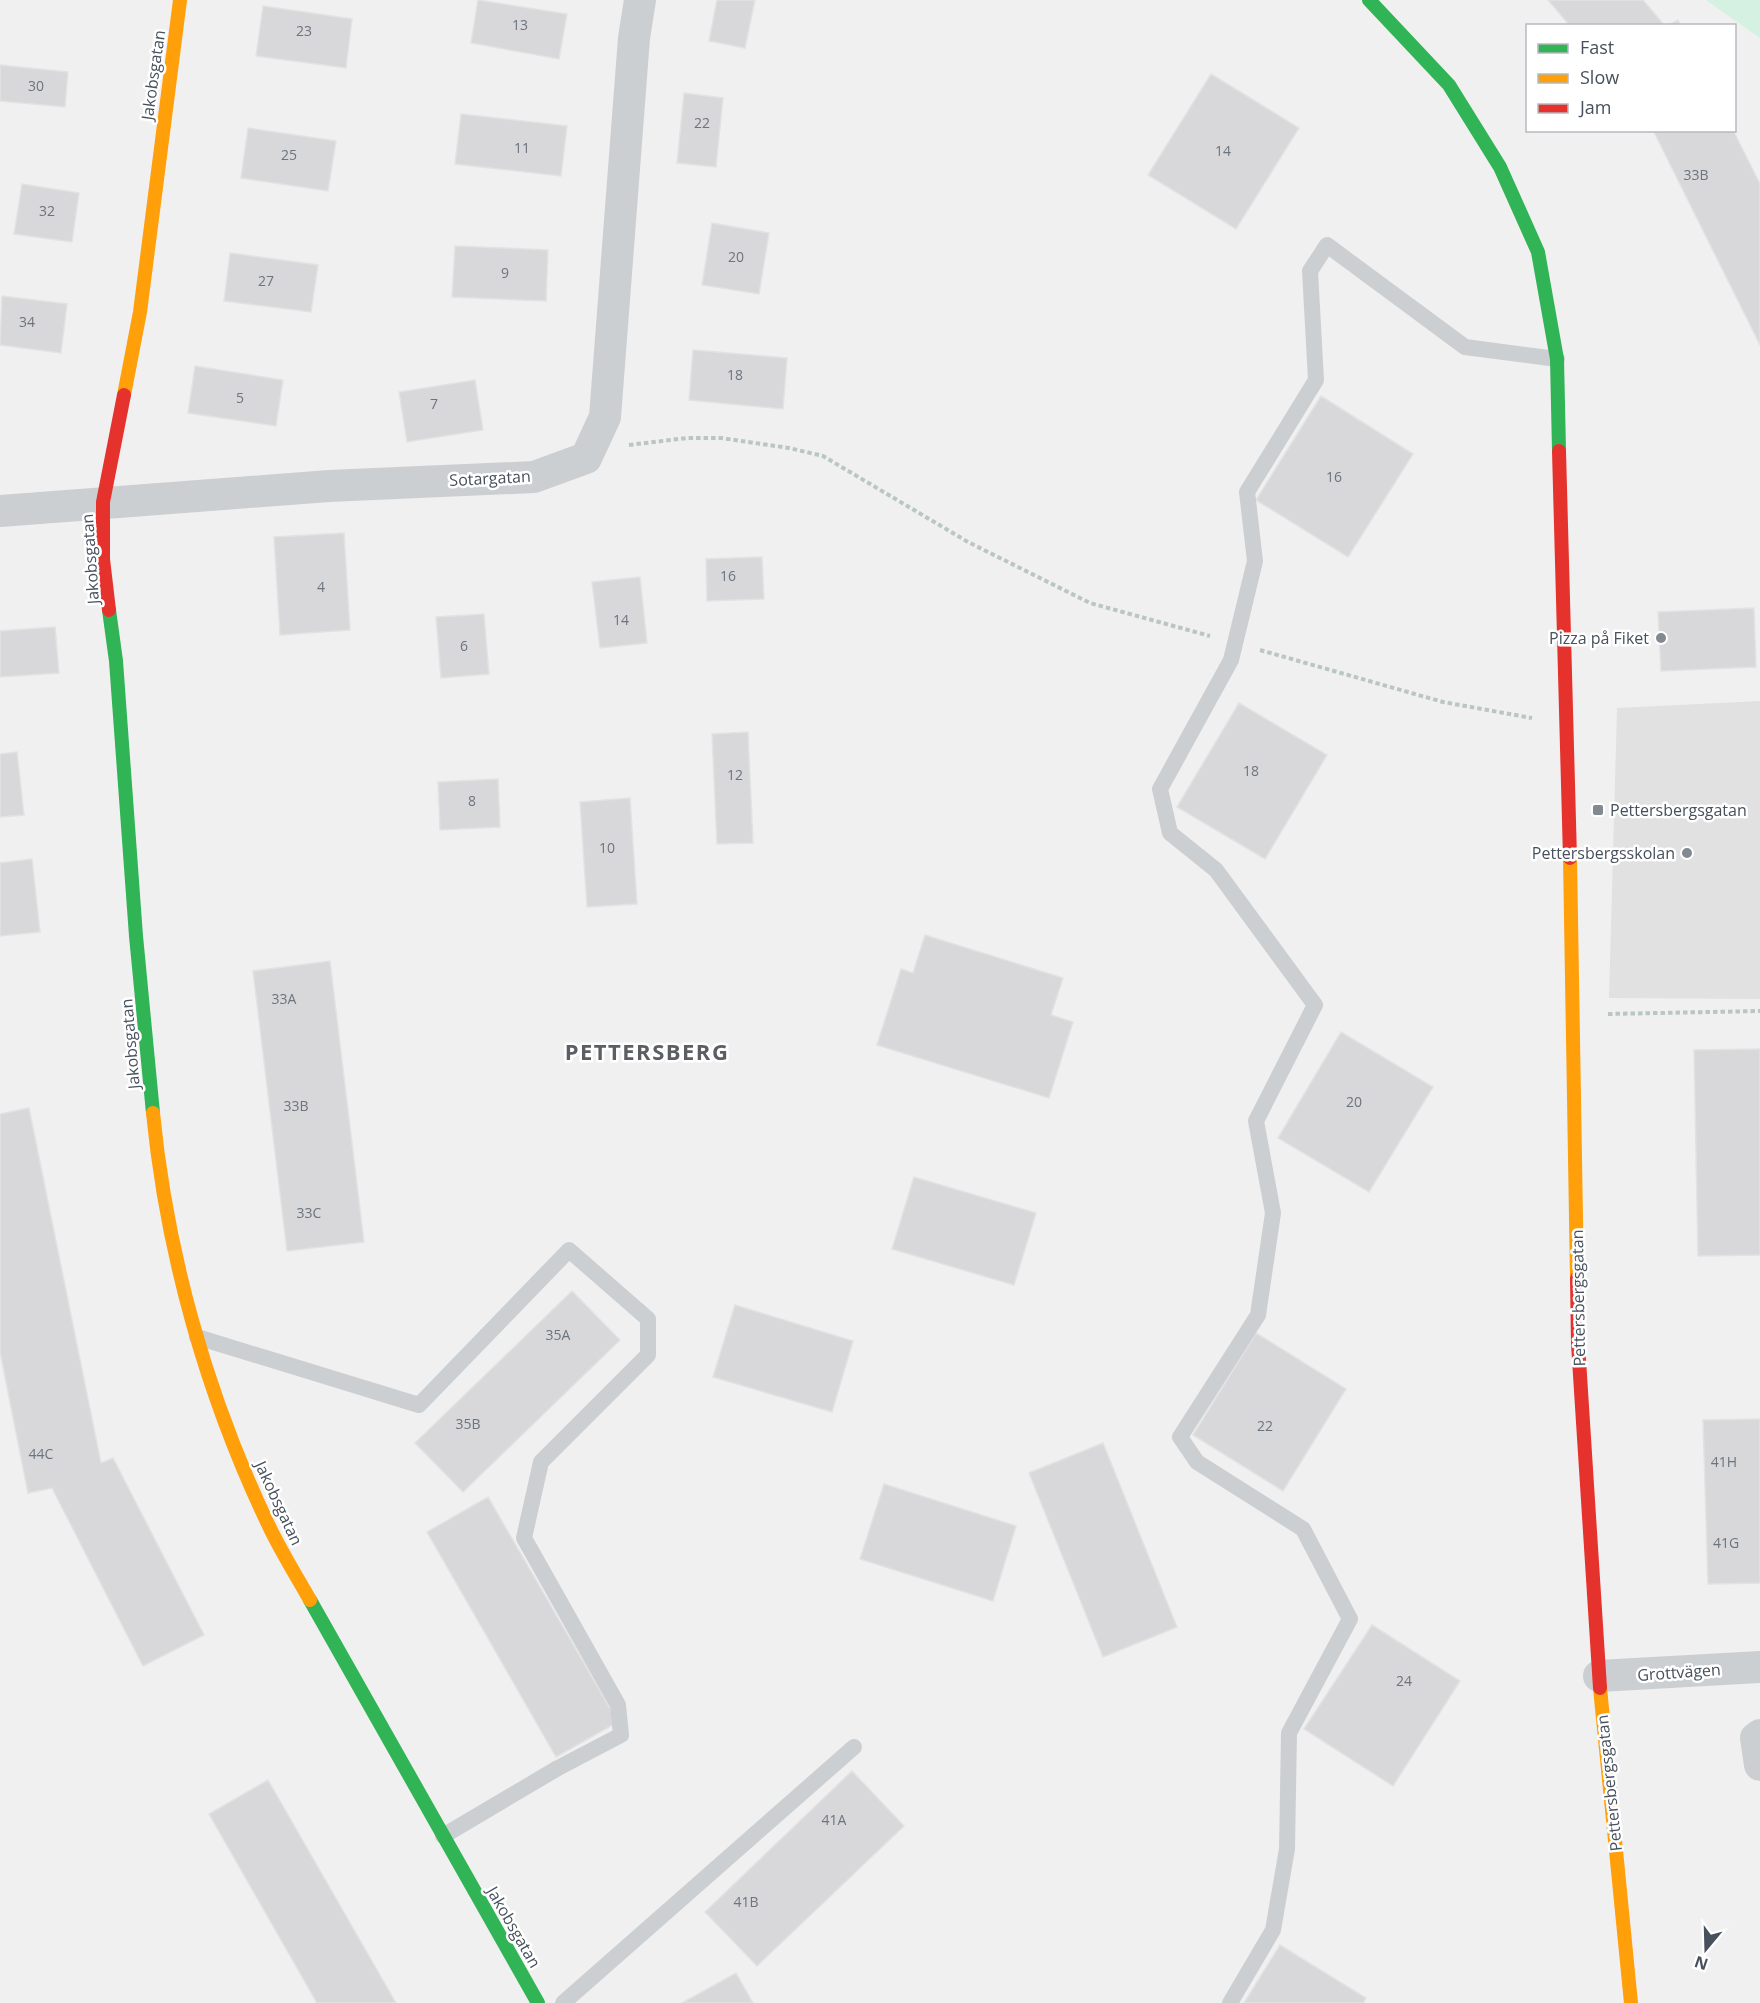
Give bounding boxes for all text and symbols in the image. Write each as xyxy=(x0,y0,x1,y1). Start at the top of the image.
house number: 13 xyxy=(512,15,528,34)
house number: 23 xyxy=(296,21,312,40)
legend xyxy=(1526,24,1736,132)
street label: Jakobsgatan xyxy=(136,29,170,123)
text: Fast xyxy=(1580,35,1614,59)
text: Slow xyxy=(1580,65,1619,89)
house number: 30 xyxy=(28,76,44,95)
text: Jam xyxy=(1578,95,1612,119)
house number: 22 xyxy=(694,113,710,132)
house number: 11 xyxy=(514,138,530,157)
house number: 14 xyxy=(1215,141,1231,160)
house number: 25 xyxy=(281,145,297,164)
house number: 33B xyxy=(1683,165,1709,184)
house number: 32 xyxy=(39,201,55,220)
house number: 20 xyxy=(728,247,744,266)
house number: 9 xyxy=(501,263,509,282)
house number: 27 xyxy=(258,271,274,290)
house number: 34 xyxy=(19,312,35,331)
house number: 18 xyxy=(727,365,743,384)
house number: 5 xyxy=(236,388,244,407)
house number: 7 xyxy=(430,394,438,413)
street label: Sotargatan xyxy=(449,465,531,491)
house number: 16 xyxy=(1326,467,1342,486)
street label: Jakobsgatan xyxy=(76,513,104,607)
house number: 16 xyxy=(720,566,736,585)
house number: 4 xyxy=(317,577,325,596)
house number: 14 xyxy=(613,610,629,629)
place label: Pizza på Fiket xyxy=(1549,627,1649,649)
marker: Pizza på Fiket xyxy=(1654,631,1668,645)
house number: 6 xyxy=(460,636,468,655)
house number: 18 xyxy=(1243,761,1259,780)
house number: 12 xyxy=(727,765,743,784)
house number: 8 xyxy=(468,791,476,810)
place label: Pettersbergsgatan xyxy=(1610,799,1747,821)
marker: Pettersbergsgatan xyxy=(1591,803,1605,817)
house number: 10 xyxy=(599,838,615,857)
place label: Pettersbergsskolan xyxy=(1532,842,1675,864)
marker: Pettersbergsskolan xyxy=(1680,846,1694,860)
house number: 33A xyxy=(272,989,297,1008)
street label: Jakobsgatan xyxy=(115,998,145,1092)
district label: PETTERSBERG xyxy=(565,1036,729,1066)
house number: 20 xyxy=(1346,1092,1362,1111)
house number: 33B xyxy=(283,1096,309,1115)
house number: 33C xyxy=(297,1203,322,1222)
street label: Pettersbergsgatan xyxy=(1566,1229,1590,1367)
house number: 35A xyxy=(546,1325,571,1344)
house number: 35B xyxy=(455,1414,481,1433)
house number: 22 xyxy=(1257,1416,1273,1435)
house number: 44C xyxy=(29,1444,54,1463)
house number: 41H xyxy=(1711,1452,1737,1471)
street label: Jakobsgatan xyxy=(249,1455,308,1549)
house number: 41G xyxy=(1713,1533,1739,1552)
street label: Grottvägen xyxy=(1637,1658,1721,1686)
house number: 24 xyxy=(1396,1671,1412,1690)
street label: Pettersbergsgatan xyxy=(1591,1714,1627,1852)
house number: 41A xyxy=(822,1810,847,1829)
street label: Jakobsgatan xyxy=(481,1881,546,1972)
house number: 41B xyxy=(733,1892,759,1911)
north arrow xyxy=(1676,1919,1736,1979)
text: N xyxy=(1691,1951,1711,1976)

